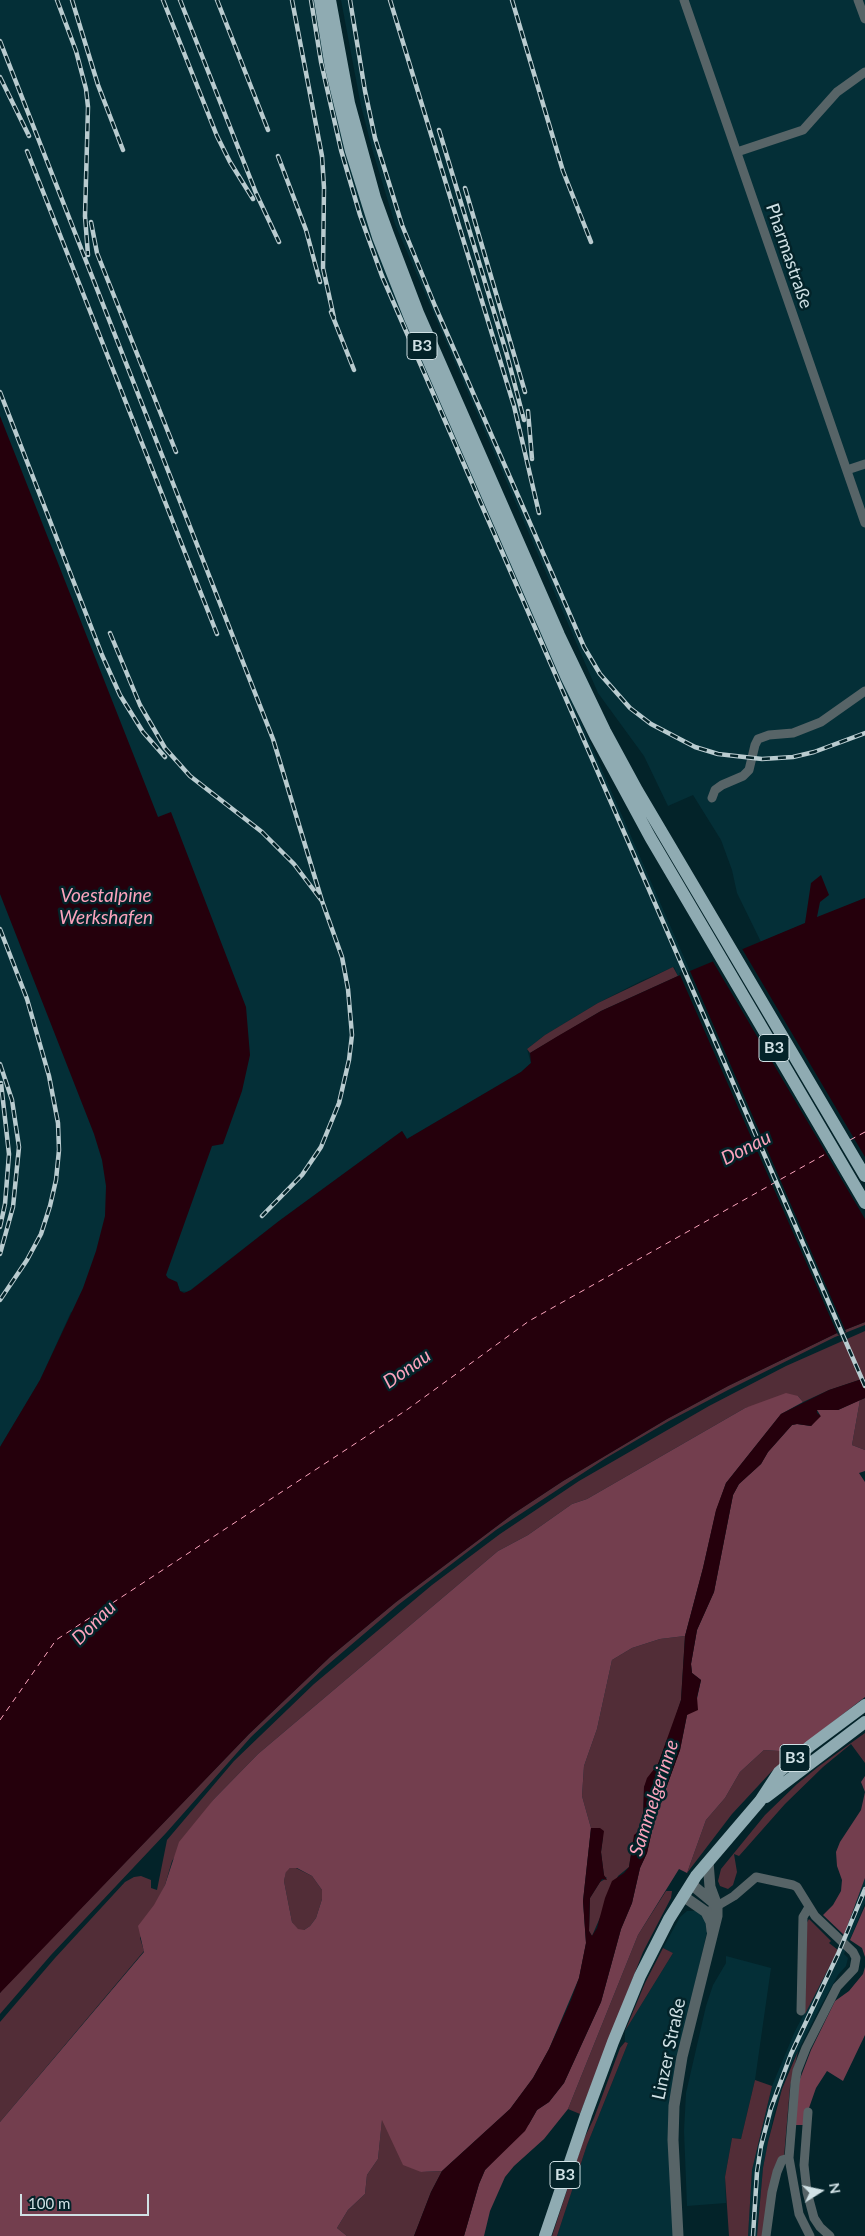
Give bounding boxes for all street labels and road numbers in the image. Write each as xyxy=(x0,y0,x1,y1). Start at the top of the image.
street label: Pharmastraße xyxy=(761,201,817,311)
road number: B3 xyxy=(407,332,437,360)
road number: B3 xyxy=(759,1034,789,1062)
road number: B3 xyxy=(780,1745,810,1772)
street label: Linzer Straße xyxy=(648,1996,690,2102)
road number: B3 xyxy=(550,2162,580,2188)

